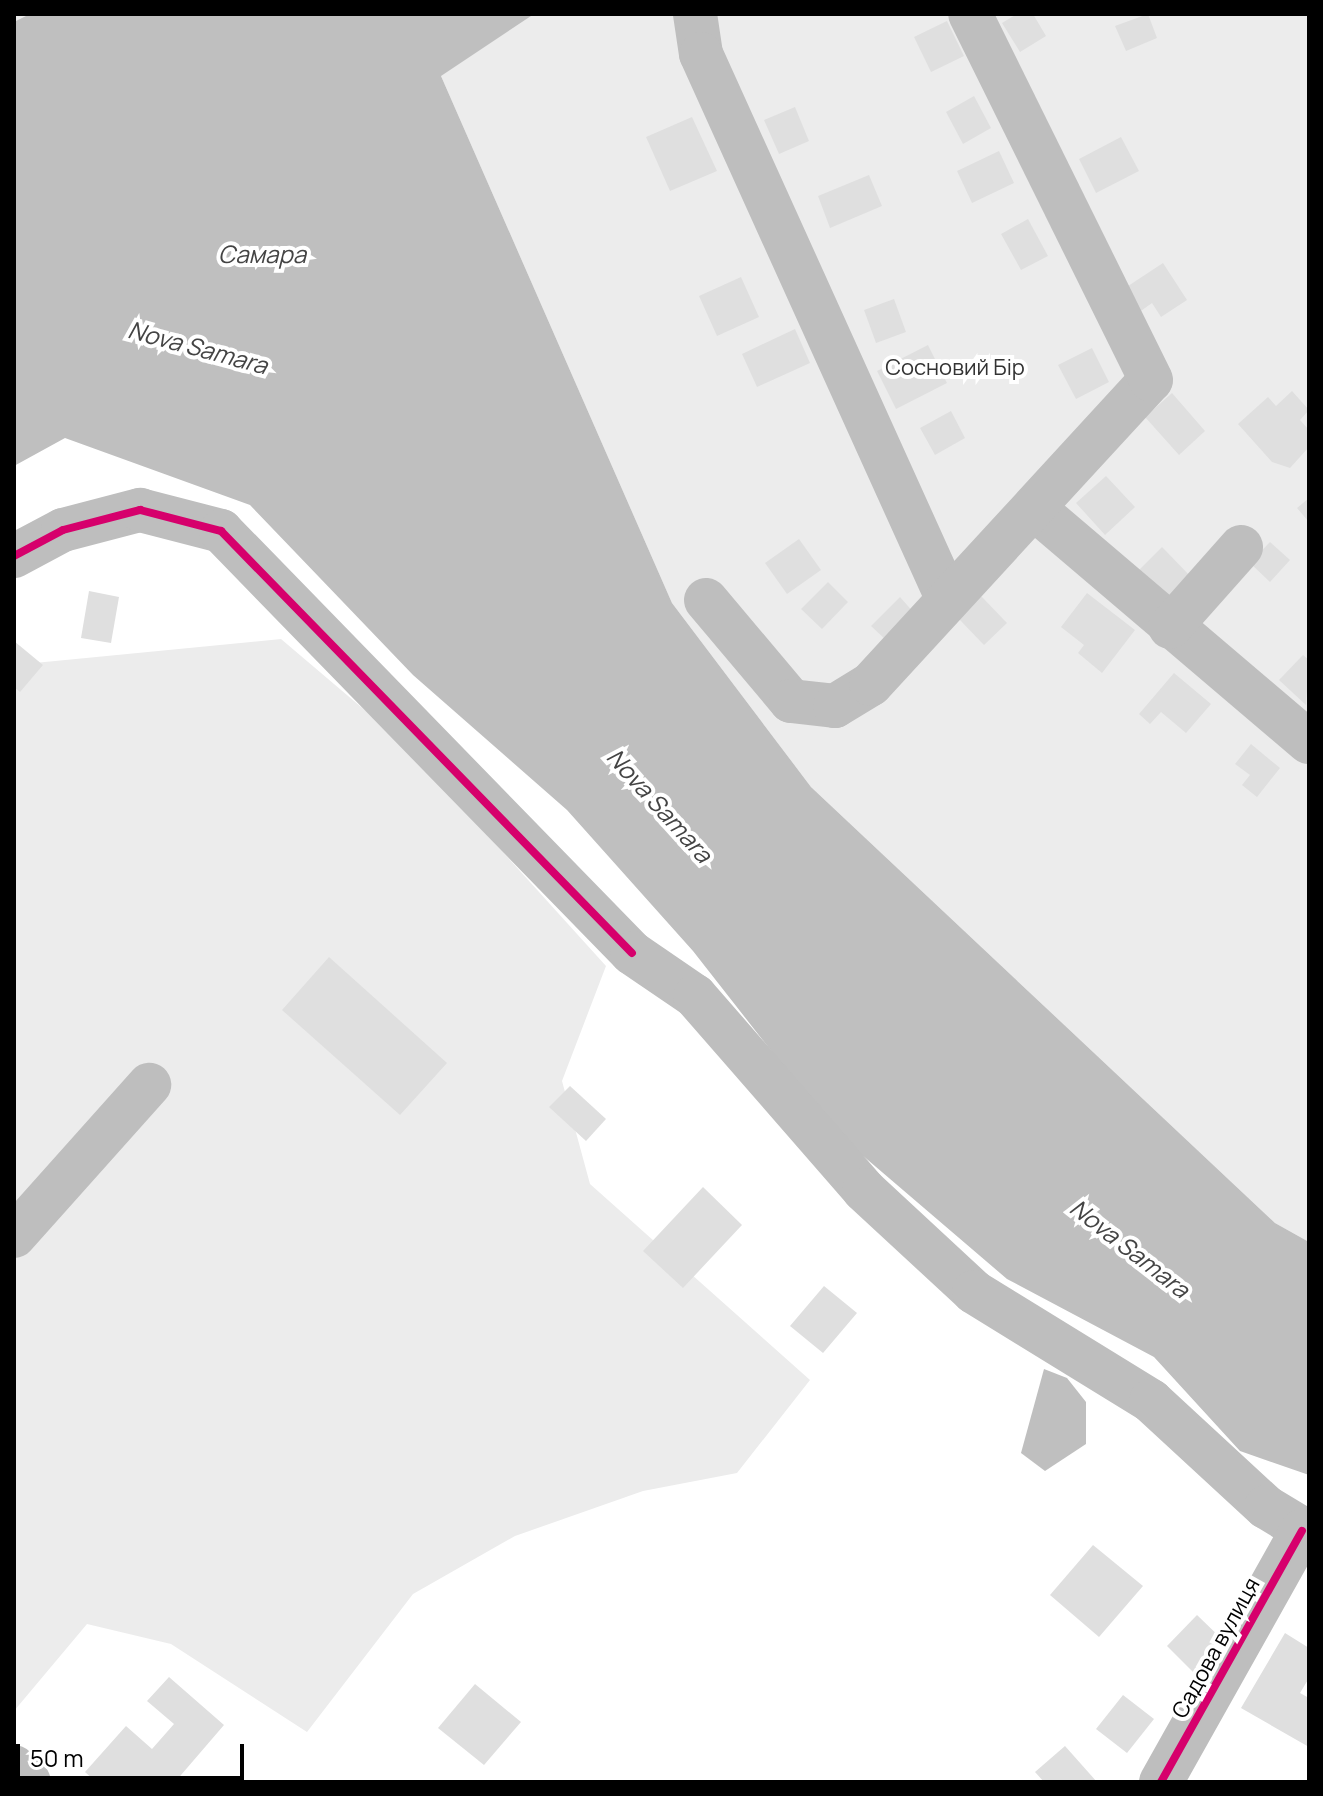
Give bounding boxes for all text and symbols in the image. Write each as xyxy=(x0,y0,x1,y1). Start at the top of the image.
water label: Самара xyxy=(218,240,306,268)
water label: Nova Samara xyxy=(125,315,271,379)
park label: Сосновий Бір xyxy=(885,355,1025,381)
water label: Nova Samara xyxy=(601,742,719,868)
water label: Nova Samara xyxy=(1065,1193,1195,1303)
street label: Садова вулиця xyxy=(1167,1573,1265,1723)
scale bar xyxy=(20,1728,248,1778)
text: 50 m xyxy=(30,1741,84,1774)

